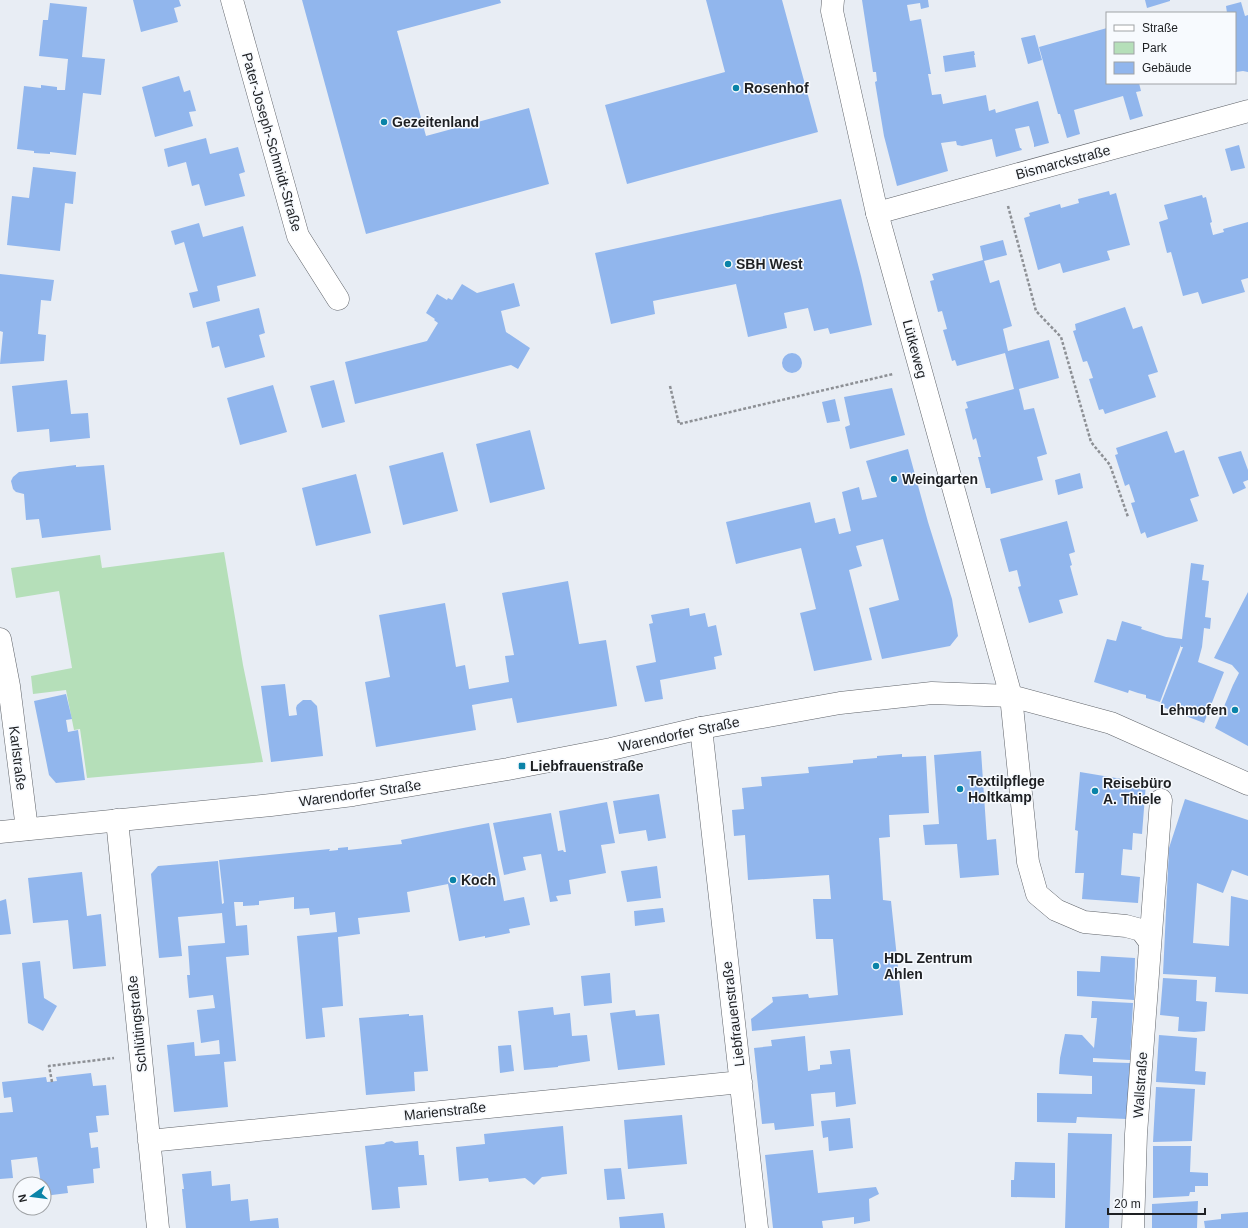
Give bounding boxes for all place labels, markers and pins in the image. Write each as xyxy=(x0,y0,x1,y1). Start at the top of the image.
place label: Rosenhof xyxy=(744,80,809,96)
marker: Rosenhof xyxy=(731,83,741,93)
place label: Gezeitenland xyxy=(392,114,479,130)
marker: Gezeitenland xyxy=(379,117,389,127)
place label: SBH West xyxy=(736,256,803,272)
marker: SBH West xyxy=(723,259,733,269)
place label: Weingarten xyxy=(902,471,978,487)
marker: Weingarten xyxy=(889,474,899,484)
place label: Lehmofen xyxy=(1160,702,1227,718)
marker: Lehmofen xyxy=(1230,705,1240,715)
place label: Liebfrauenstraße xyxy=(530,758,644,774)
marker: Liebfrauenstraße xyxy=(517,761,527,771)
place label: Textilpflege Holtkamp xyxy=(968,773,1045,805)
place label: Reisebüro A. Thiele xyxy=(1103,775,1171,807)
marker: Textilpflege Holtkamp xyxy=(955,784,965,794)
marker: Reisebüro A. Thiele xyxy=(1090,786,1100,796)
place label: Koch xyxy=(461,872,496,888)
marker: Koch xyxy=(448,875,458,885)
place label: HDL Zentrum Ahlen xyxy=(884,950,972,982)
marker: HDL Zentrum Ahlen xyxy=(871,961,881,971)

